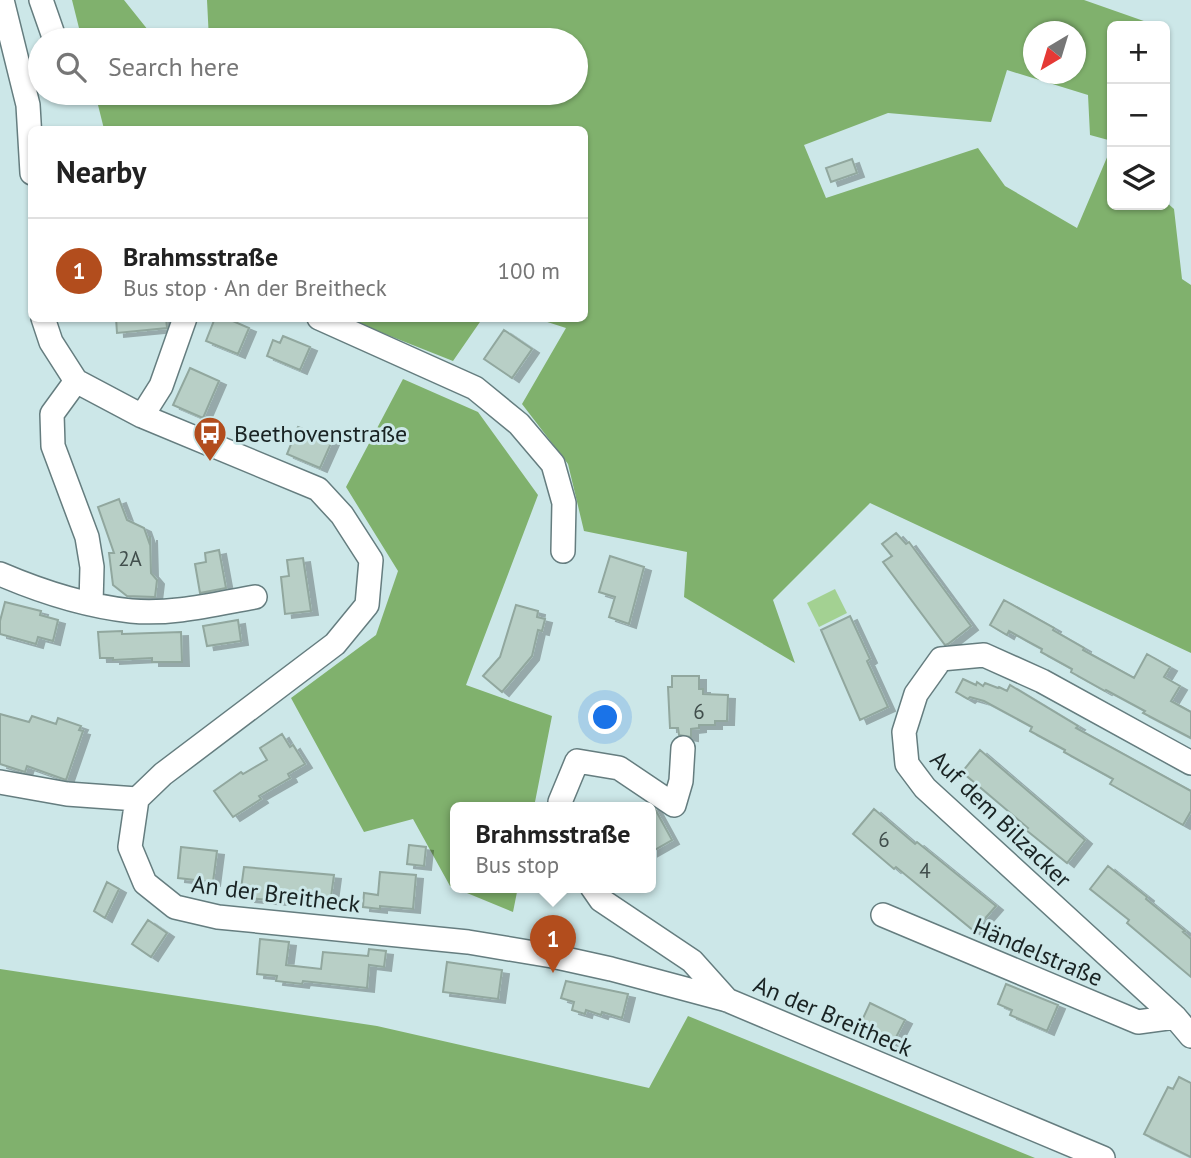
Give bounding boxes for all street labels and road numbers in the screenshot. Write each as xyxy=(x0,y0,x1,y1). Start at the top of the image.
street label: Auf dem Bilzacker xyxy=(924,744,1078,894)
street label: An der Breitheck xyxy=(190,868,363,920)
street label: Händelstraße xyxy=(968,911,1108,993)
street label: An der Breitheck xyxy=(749,969,918,1064)

